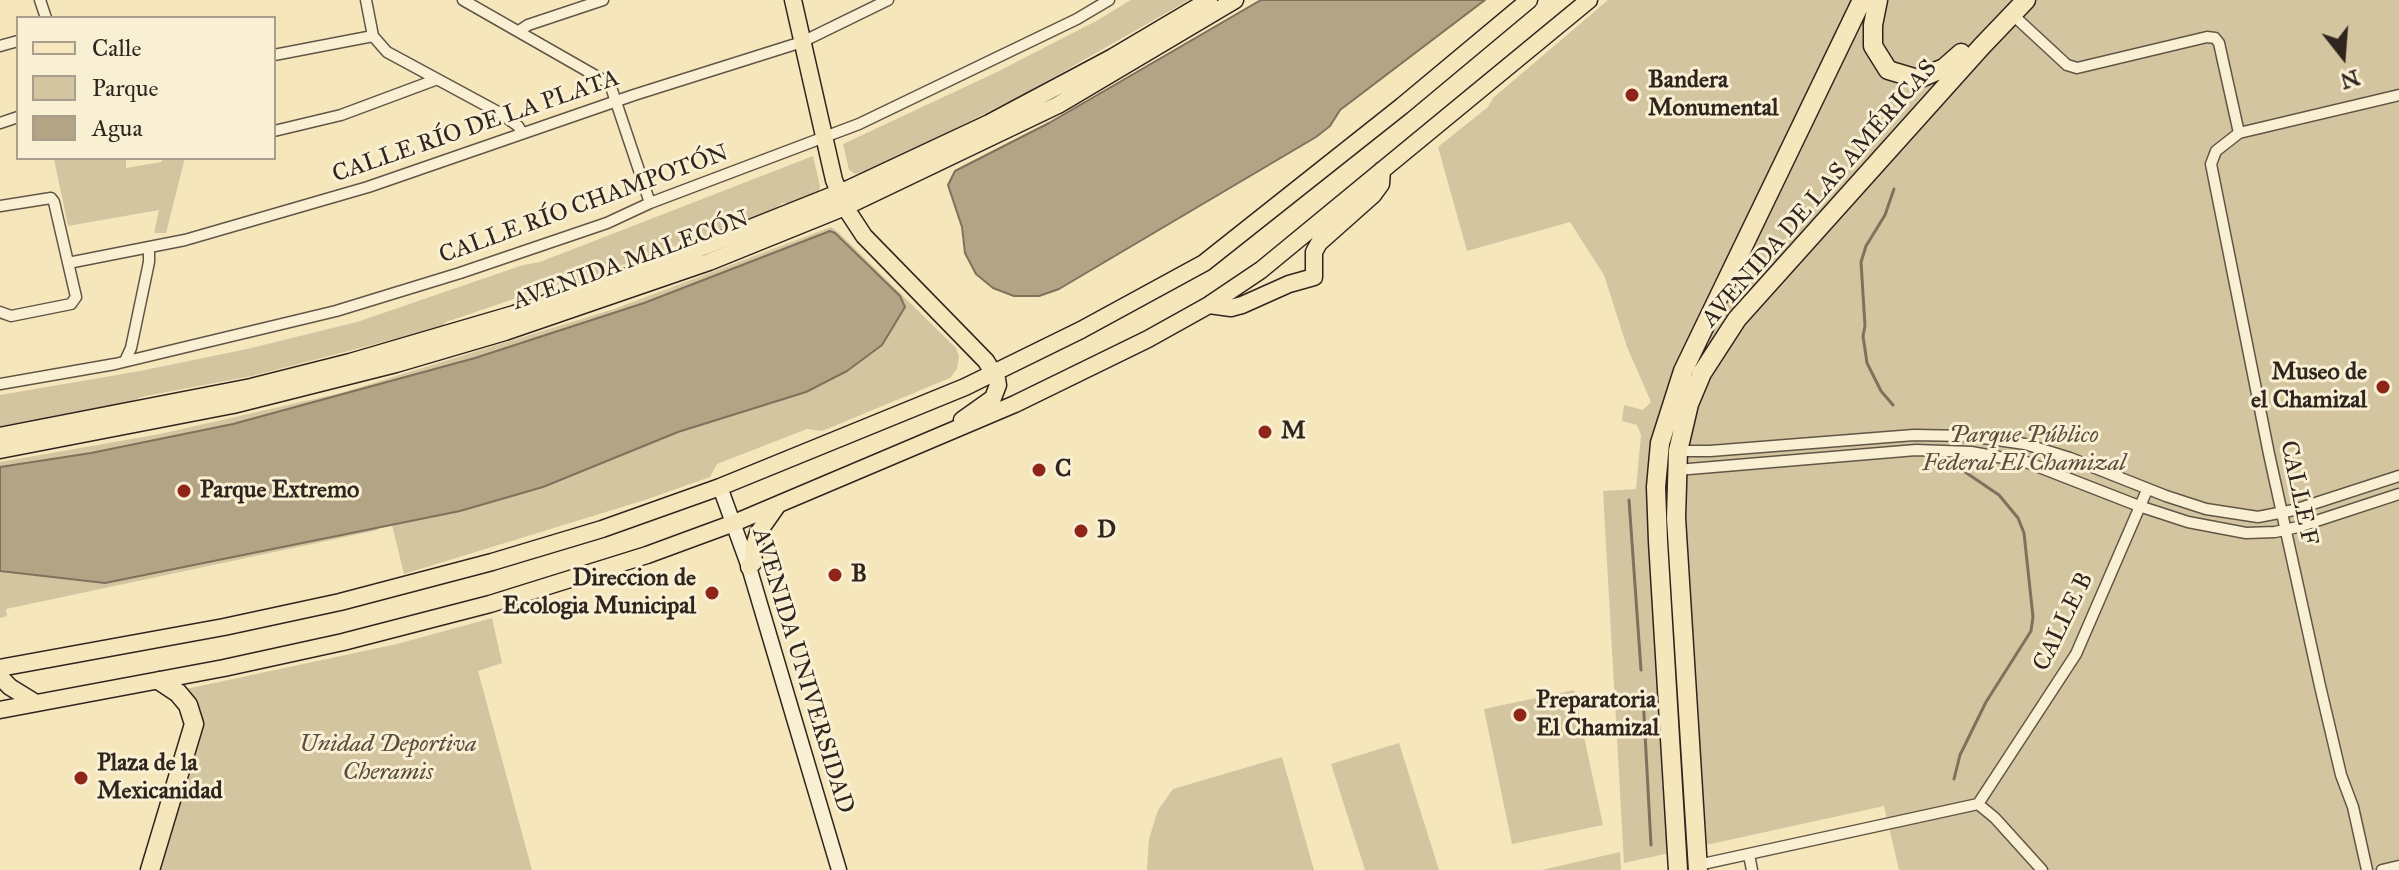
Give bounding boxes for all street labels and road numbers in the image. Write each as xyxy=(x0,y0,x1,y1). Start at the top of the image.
street label: AVENIDA DE LAS AMÉRICAS xyxy=(1696,55,1944,333)
street label: CALLE RÍO DE LA PLATA xyxy=(329,64,623,190)
street label: CALLE RÍO CHAMPOTÓN xyxy=(436,139,732,271)
street label: AVENIDA MALECÓN xyxy=(509,205,753,317)
street label: CALLE F xyxy=(2273,438,2323,548)
street label: AVENIDA UNIVERSIDAD xyxy=(745,525,859,817)
street label: CALLE B xyxy=(2028,568,2100,676)

